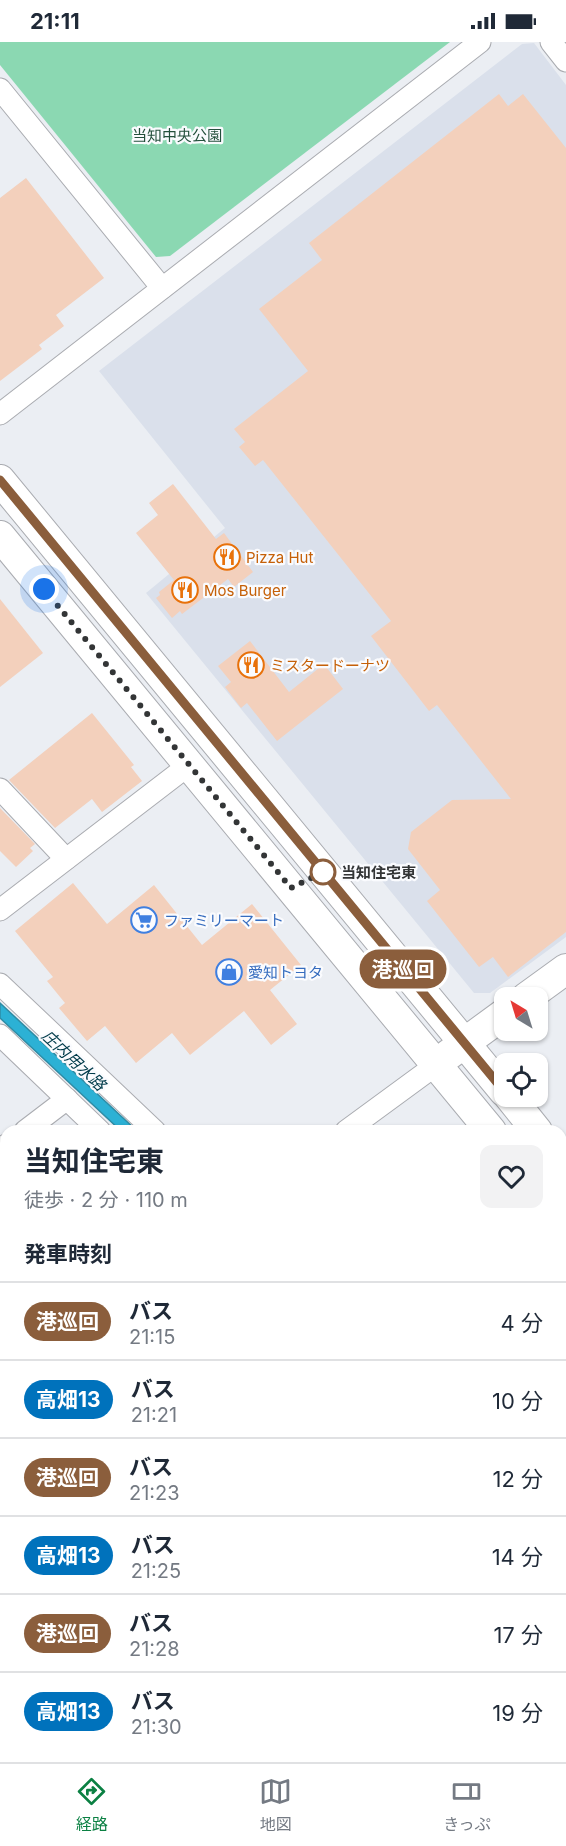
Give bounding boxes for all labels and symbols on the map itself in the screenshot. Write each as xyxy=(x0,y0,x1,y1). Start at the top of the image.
park label: 当知中央公園 xyxy=(132,126,222,145)
restaurant icon: Pizza Hut xyxy=(212,542,242,572)
place label: Pizza Hut xyxy=(246,548,313,567)
your location xyxy=(29,574,59,604)
restaurant icon: Mos Burger xyxy=(170,575,200,605)
place label: Mos Burger xyxy=(204,581,287,600)
restaurant icon: ミスタードーナツ xyxy=(236,650,266,680)
place label: ミスタードーナツ xyxy=(270,656,390,675)
marker: 当知住宅東 xyxy=(310,859,336,885)
place label: 当知住宅東 xyxy=(341,863,416,882)
supermarket icon: ファミリーマート xyxy=(129,905,159,935)
place label: ファミリーマート xyxy=(164,911,284,930)
line badge: 港巡回 xyxy=(368,950,438,988)
shop icon: 愛知トヨタ xyxy=(214,957,244,987)
place label: 愛知トヨタ xyxy=(248,963,323,982)
north arrow xyxy=(494,987,548,1041)
water label: 庄内用水路 xyxy=(38,1025,112,1096)

